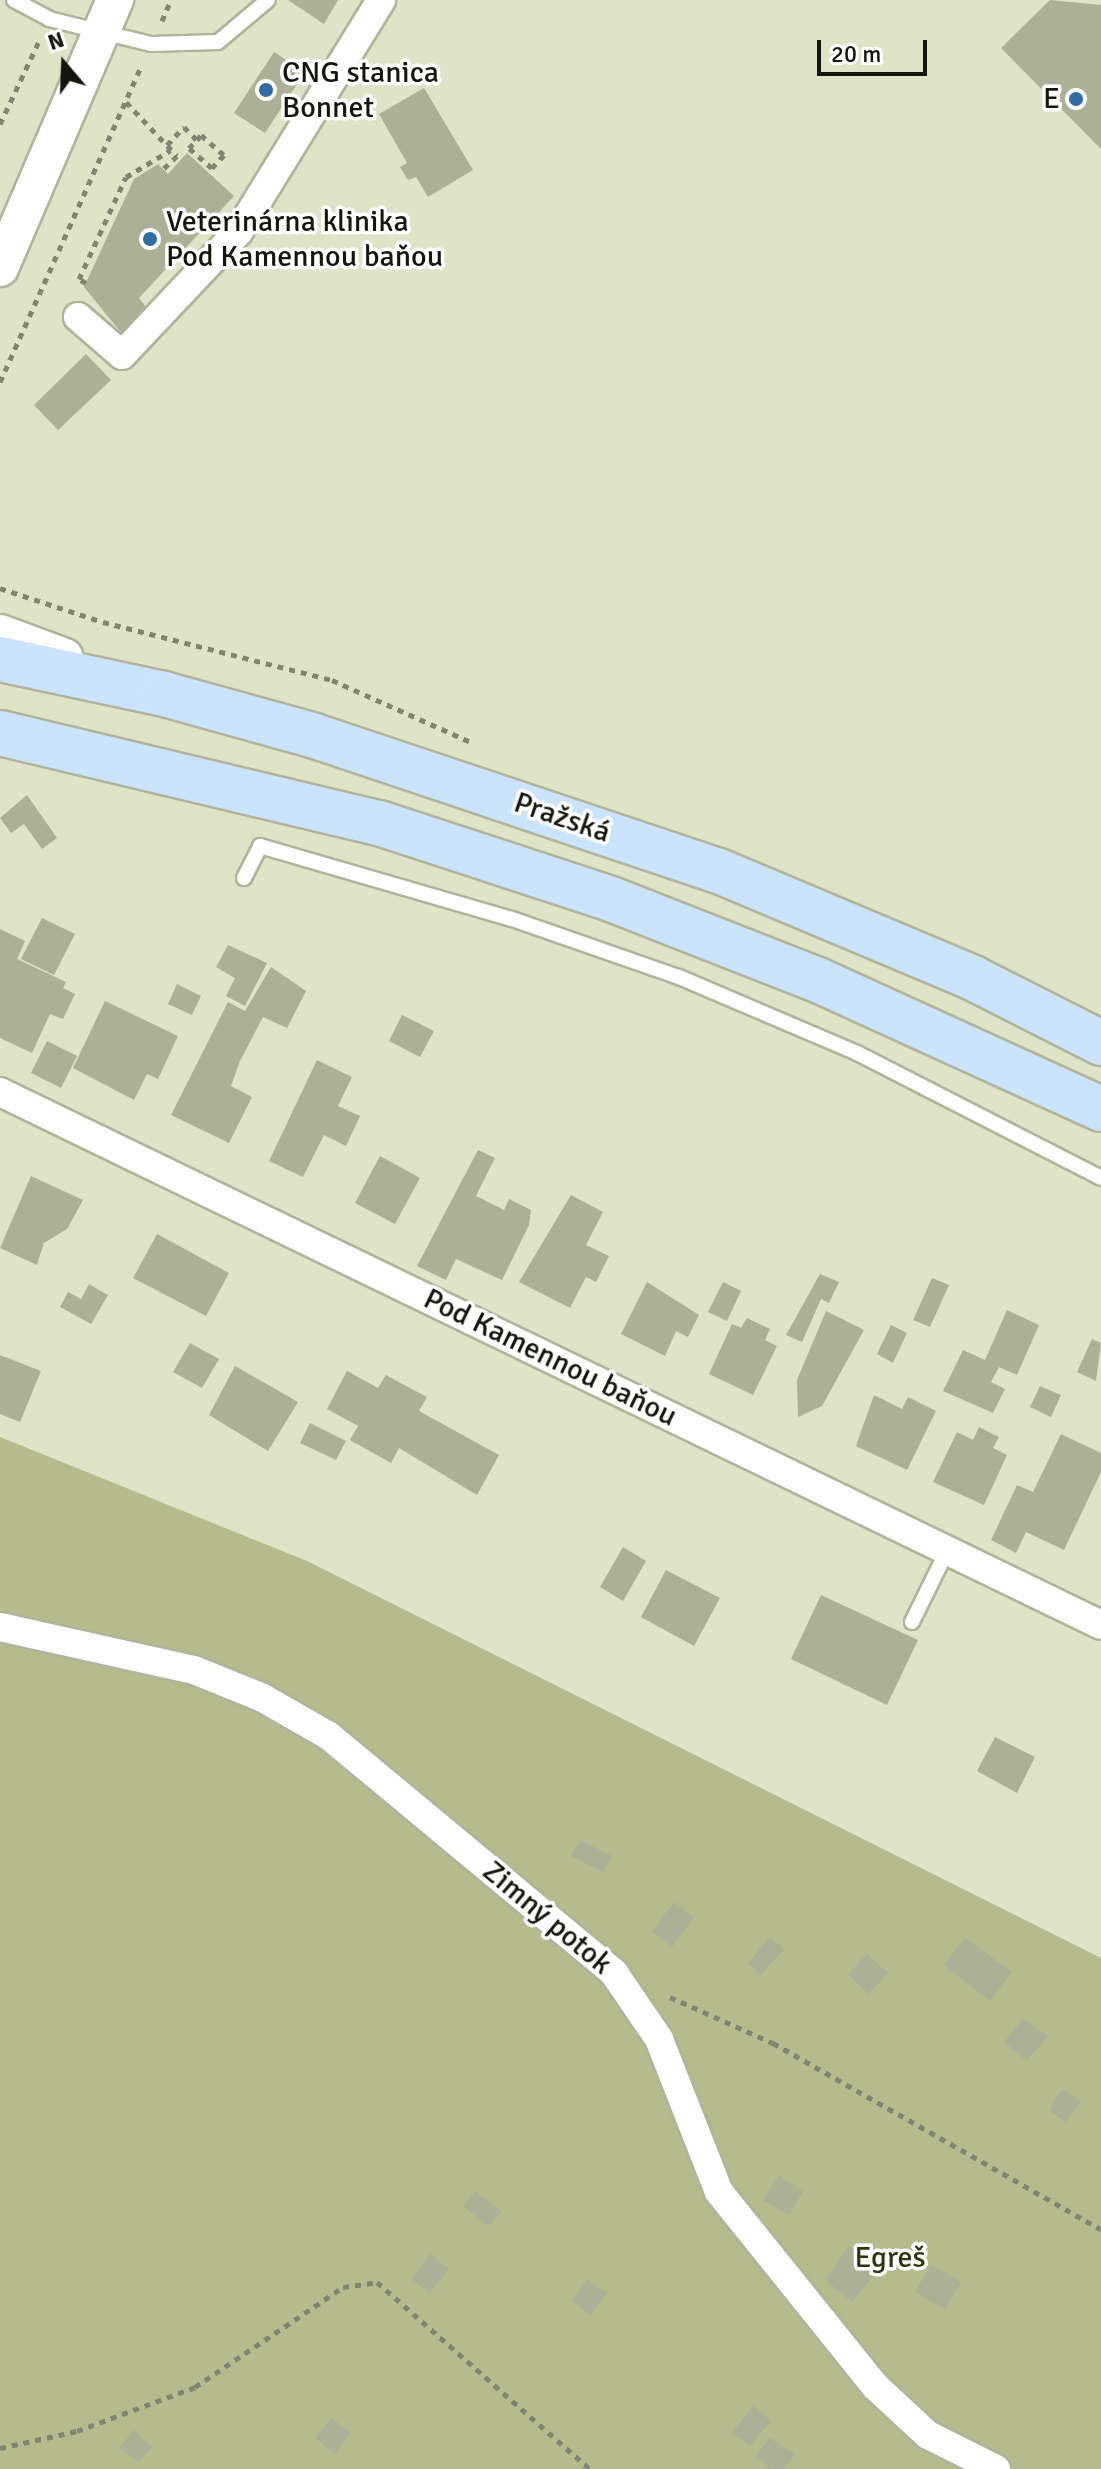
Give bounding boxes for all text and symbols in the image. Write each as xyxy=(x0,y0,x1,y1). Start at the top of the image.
north arrow xyxy=(24,24,104,104)
scale bar xyxy=(821,24,931,74)
text: N xyxy=(44,26,68,56)
text: 20 m xyxy=(831,39,881,69)
place label: CNG stanica Bonnet xyxy=(282,55,439,126)
marker: CNG stanica Bonnet xyxy=(257,81,275,99)
place label: E xyxy=(1043,81,1060,117)
marker: E xyxy=(1067,90,1085,108)
place label: Veterinárna klinika Pod Kamennou baňou xyxy=(166,204,443,274)
marker: Veterinárna klinika Pod Kamennou baňou xyxy=(141,230,159,248)
street label: Pražská xyxy=(509,785,615,851)
street label: Pod Kamennou baňou xyxy=(418,1281,682,1435)
street label: Zimný potok xyxy=(475,1854,619,1982)
park label: Egreš xyxy=(854,2240,926,2276)

